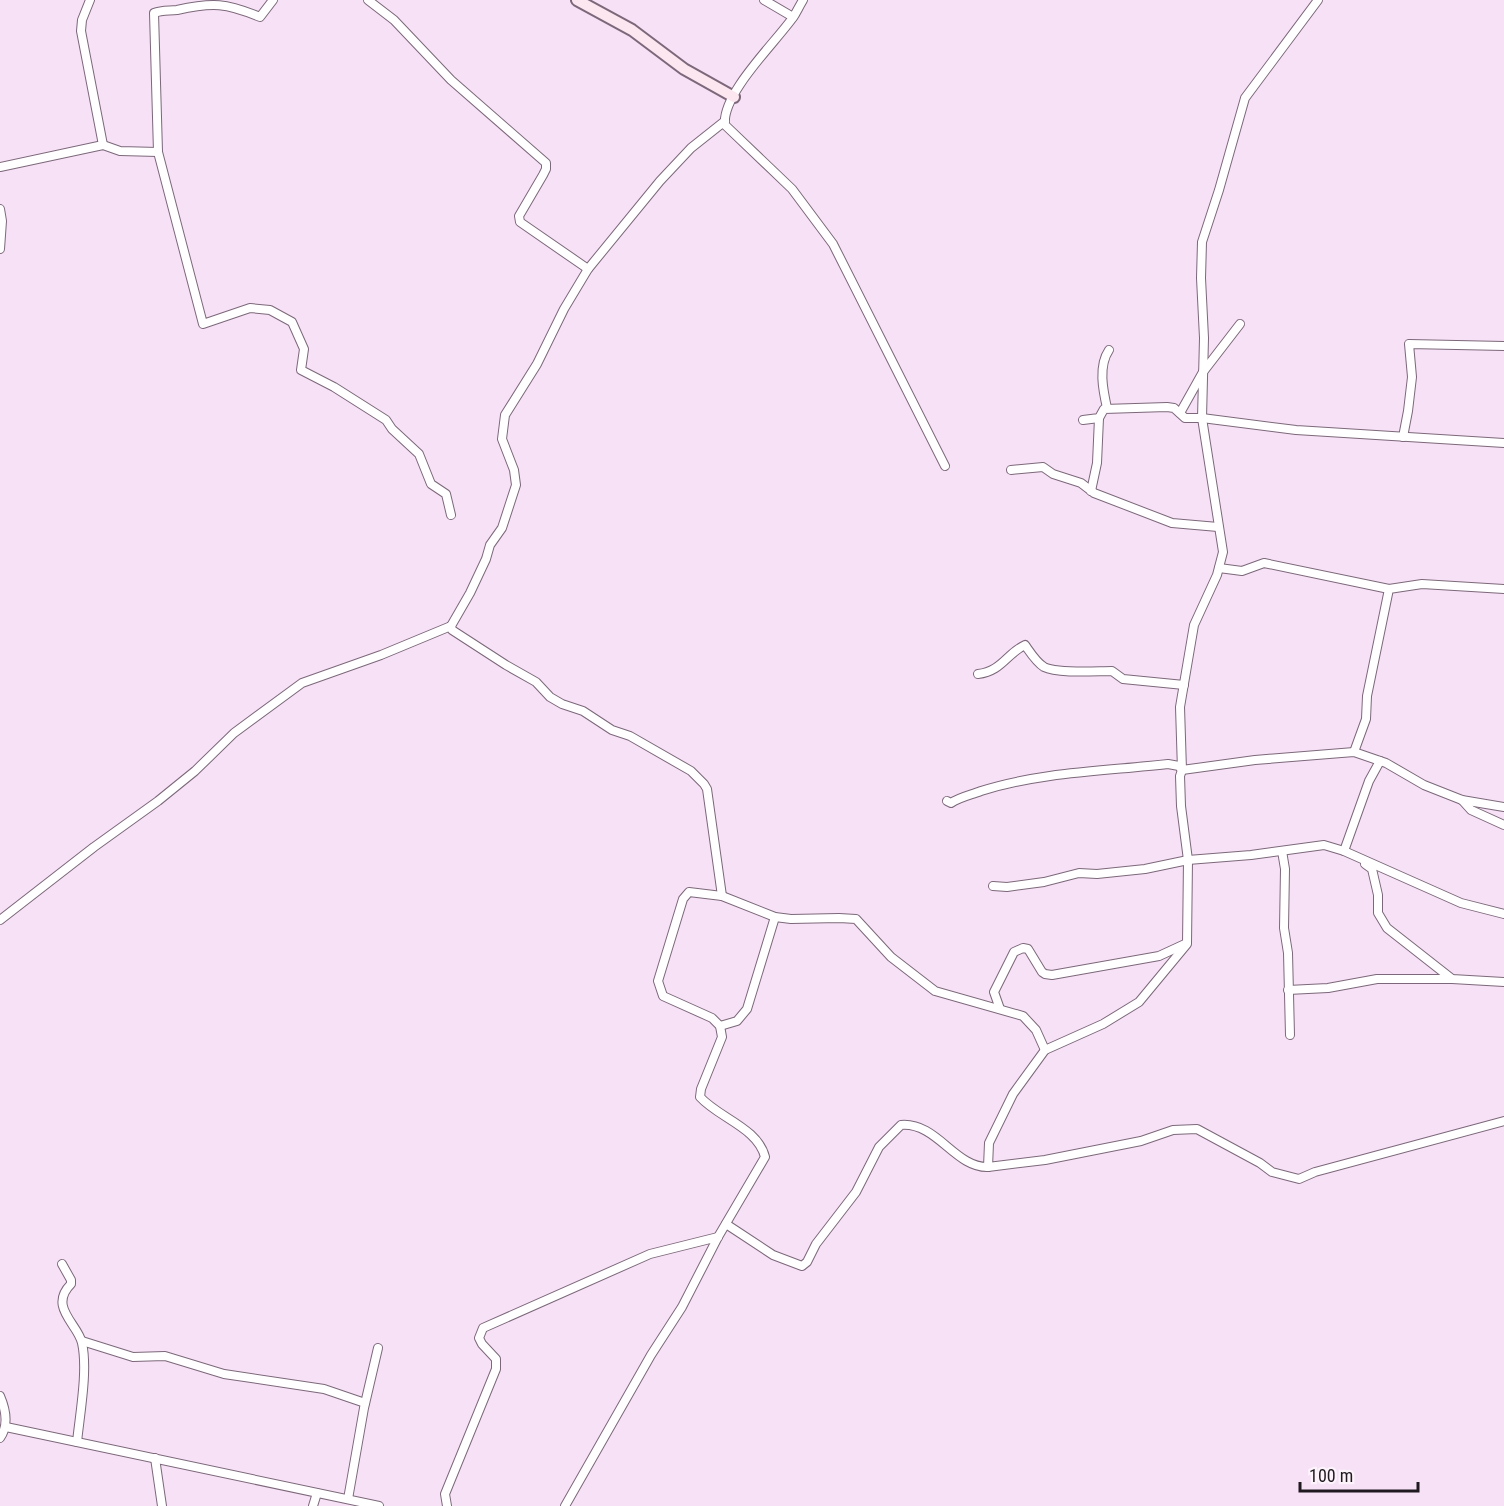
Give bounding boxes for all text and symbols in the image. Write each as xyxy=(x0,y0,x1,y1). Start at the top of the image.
scale bar xyxy=(1300,1455,1418,1493)
text: 100 m xyxy=(1309,1465,1353,1486)

